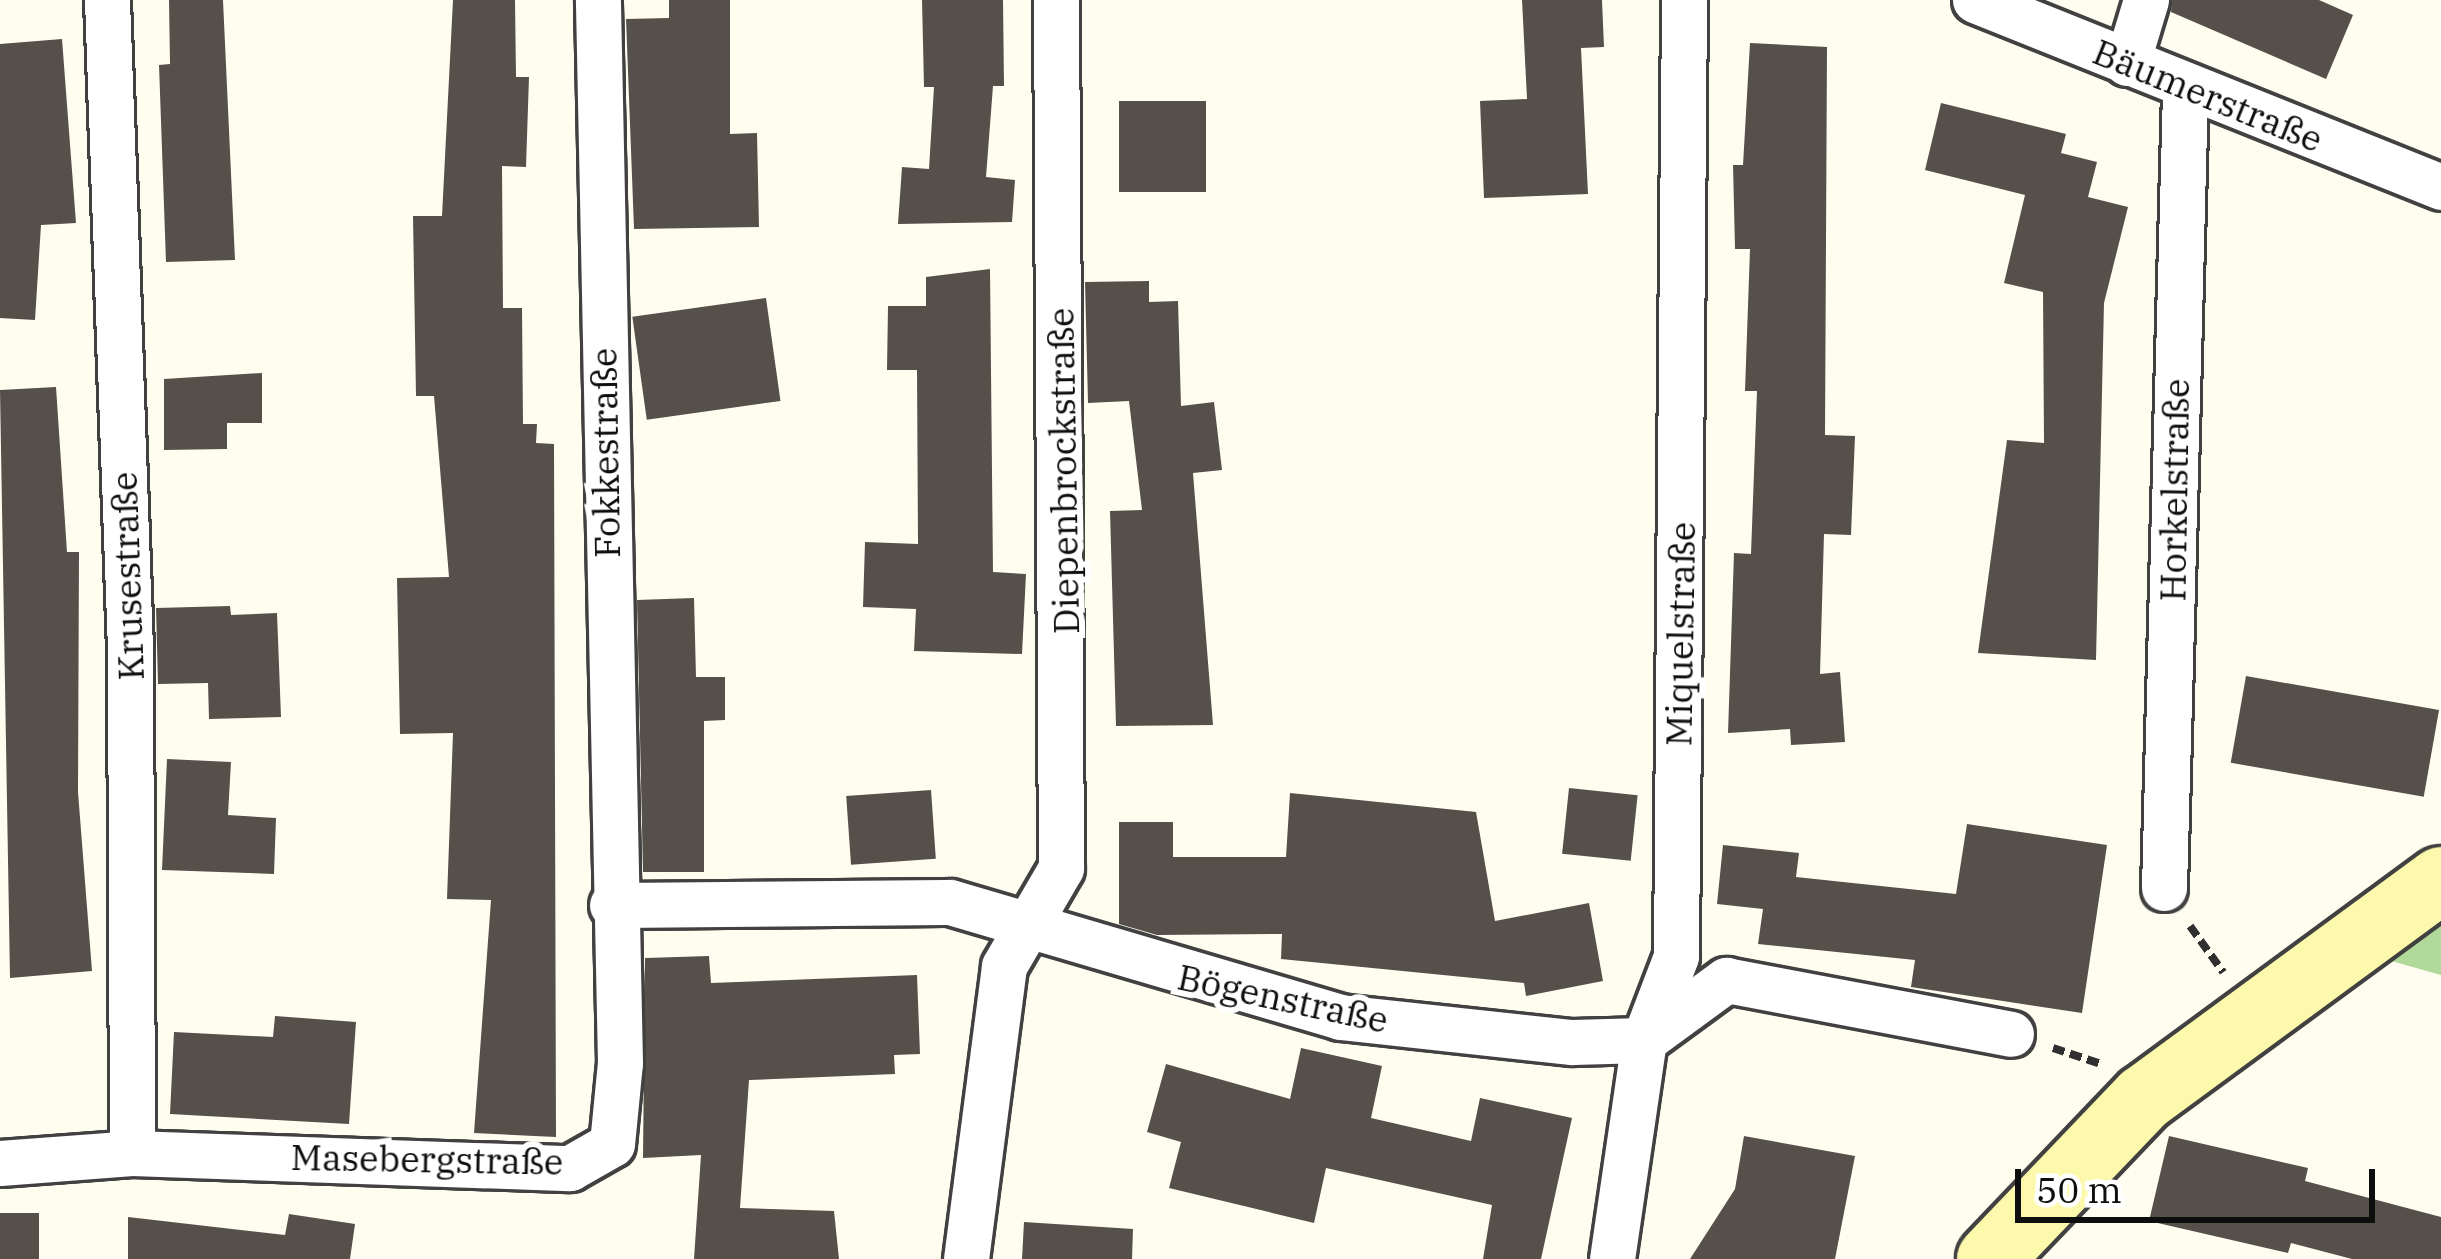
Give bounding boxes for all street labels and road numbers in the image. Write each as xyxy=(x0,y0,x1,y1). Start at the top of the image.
street label: Bäumerstraße xyxy=(2087,29,2329,161)
street label: Diepenbrockstraße xyxy=(1039,307,1087,635)
street label: Fokkestraße xyxy=(582,348,628,558)
street label: Horkelstraße xyxy=(2150,378,2198,602)
street label: Krusestraße xyxy=(102,471,152,681)
street label: Miquelstraße xyxy=(1656,521,1704,747)
street label: Bögenstraße xyxy=(1174,955,1392,1041)
street label: Masebergstraße xyxy=(290,1135,564,1183)

